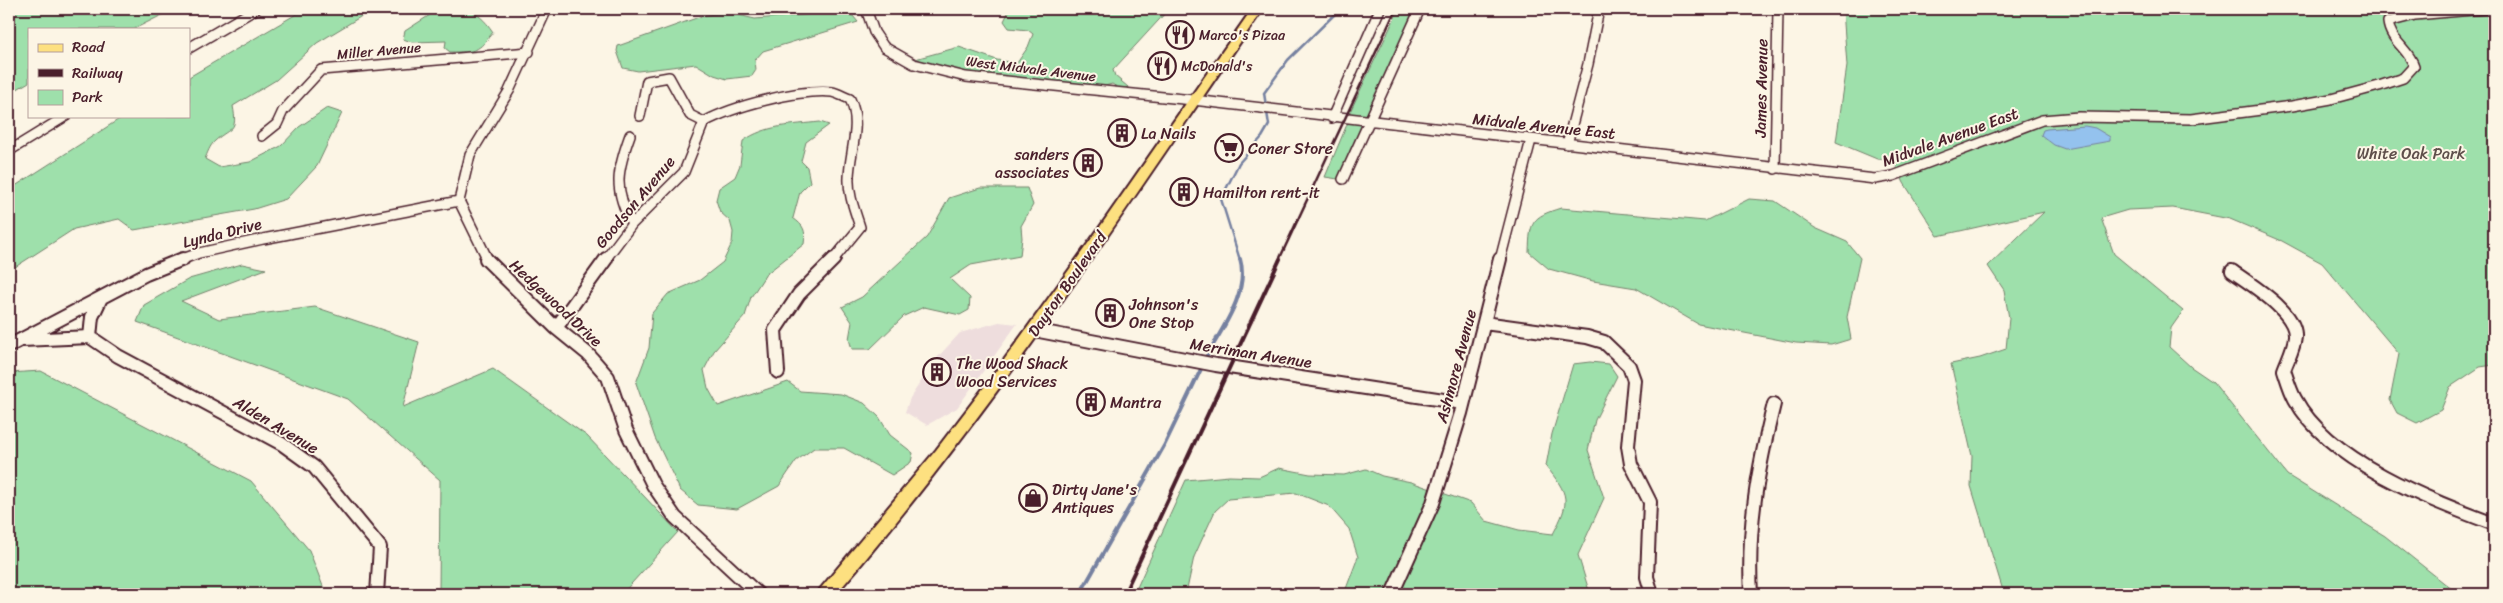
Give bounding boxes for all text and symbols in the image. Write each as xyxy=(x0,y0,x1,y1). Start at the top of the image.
restaurant icon: Marco's Pizaa xyxy=(1165,20,1195,50)
place label: Marco's Pizaa xyxy=(1199,23,1286,48)
legend xyxy=(28,28,190,118)
text: Road xyxy=(72,34,105,60)
street label: Miller Avenue xyxy=(336,35,422,67)
street label: James Avenue xyxy=(1746,38,1776,139)
street label: West Midvale Avenue xyxy=(965,49,1097,89)
restaurant icon: McDonald's xyxy=(1147,51,1177,81)
place label: McDonald's xyxy=(1181,54,1253,79)
text: Railway xyxy=(72,60,123,86)
text: Park xyxy=(72,84,103,110)
street label: Midvale Avenue East xyxy=(1878,99,2022,175)
street label: Midvale Avenue East xyxy=(1471,104,1617,148)
building icon: La Nails xyxy=(1107,118,1137,148)
place label: La Nails xyxy=(1141,119,1197,148)
supermarket icon: Coner Store xyxy=(1214,133,1244,163)
place label: Coner Store xyxy=(1248,134,1333,163)
park label: White Oak Park xyxy=(2357,139,2466,168)
place label: sanders associates xyxy=(995,140,1070,187)
building icon: sanders associates xyxy=(1073,148,1103,178)
street label: Goodson Avenue xyxy=(587,149,683,255)
building icon: Hamilton rent-it xyxy=(1169,177,1199,207)
place label: Hamilton rent-it xyxy=(1203,178,1320,207)
street label: Lynda Drive xyxy=(179,209,265,257)
street label: Dayton Boulevard xyxy=(1020,224,1115,343)
street label: Hedgewood Drive xyxy=(502,252,610,355)
place label: Johnson's One Stop xyxy=(1128,290,1199,337)
building icon: Johnson's One Stop xyxy=(1095,298,1125,328)
street label: Ashmore Avenue xyxy=(1427,306,1485,427)
street label: Merriman Avenue xyxy=(1188,329,1314,377)
place label: The Wood Shack Wood Services xyxy=(956,349,1069,396)
building icon: The Wood Shack Wood Services xyxy=(922,357,952,387)
street label: Alden Avenue xyxy=(227,387,325,462)
building icon: Mantra xyxy=(1076,387,1106,417)
place label: Mantra xyxy=(1110,388,1162,417)
place label: Dirty Jane's Antiques xyxy=(1051,475,1138,522)
shop icon: Dirty Jane's Antiques xyxy=(1018,483,1048,513)

